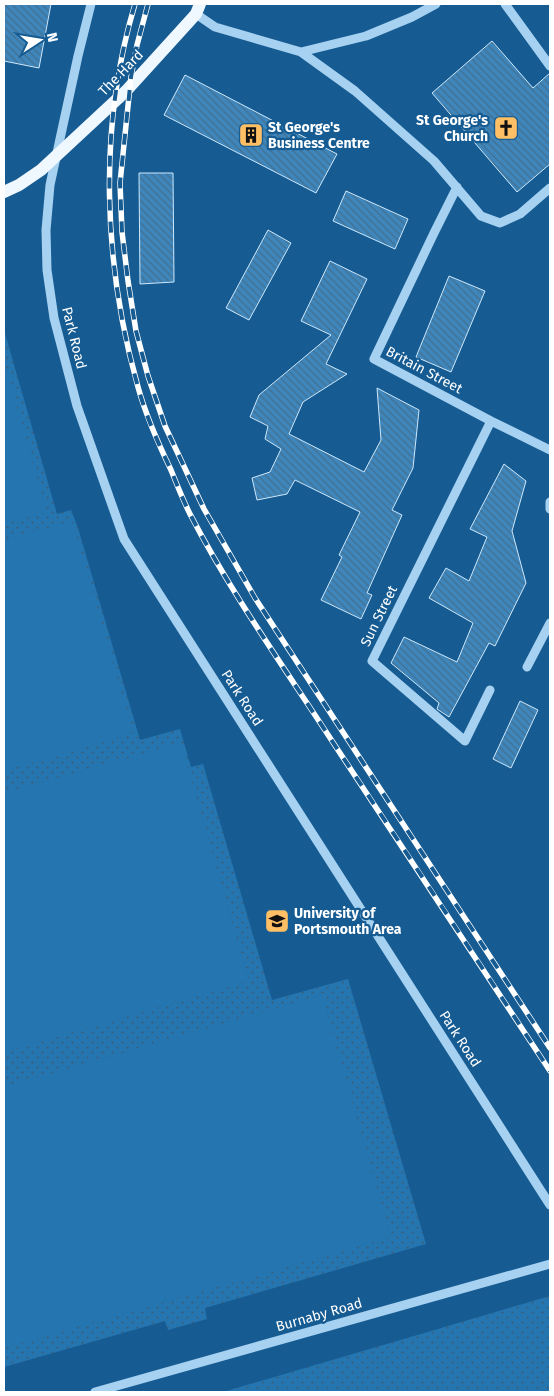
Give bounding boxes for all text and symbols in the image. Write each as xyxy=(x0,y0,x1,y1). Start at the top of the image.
north arrow xyxy=(15,15,65,65)
text: N xyxy=(43,31,62,44)
street label: The Hard xyxy=(95,46,147,100)
place label: St George's Church xyxy=(416,112,488,145)
church icon: St George's Church xyxy=(493,115,519,141)
place label: St George's Business Centre xyxy=(268,119,370,152)
building icon: St George's Business Centre xyxy=(238,122,264,148)
street label: Park Road xyxy=(58,305,90,371)
street label: Britain Street xyxy=(383,343,466,398)
street label: Sun Street xyxy=(357,582,401,649)
street label: Park Road xyxy=(218,667,266,729)
place label: University of Portsmouth Area xyxy=(294,905,402,938)
school or university icon: University of Portsmouth Area xyxy=(264,908,290,934)
street label: Park Road xyxy=(436,1008,484,1070)
street label: Burnaby Road xyxy=(274,1295,364,1335)

